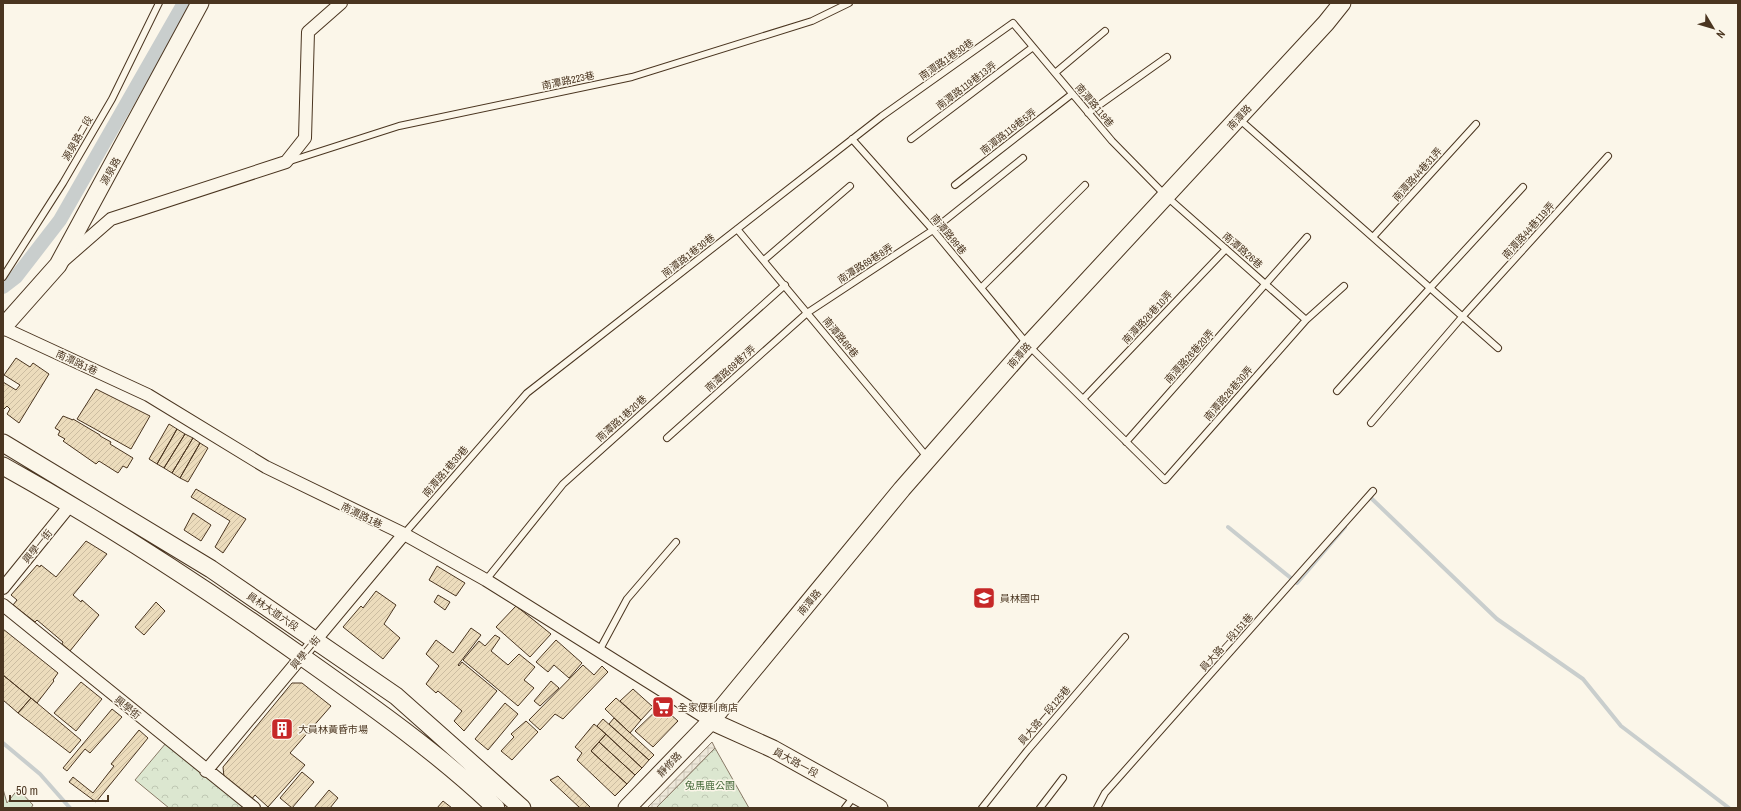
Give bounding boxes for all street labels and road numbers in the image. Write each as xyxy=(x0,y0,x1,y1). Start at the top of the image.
street label: 南潭路1巷30巷 xyxy=(916,36,976,83)
street label: 南潭路119巷13弄 xyxy=(934,58,999,112)
street label: 南潭路223巷 xyxy=(540,69,596,92)
street label: 南潭路119巷 xyxy=(1073,81,1117,130)
street label: 南潭路 xyxy=(1224,102,1254,133)
street label: 南潭路119巷5弄 xyxy=(978,105,1039,157)
street label: 源泉路二段 xyxy=(59,113,96,163)
street label: 南潭路44巷31弄 xyxy=(1390,145,1445,204)
street label: 源泉路 xyxy=(97,155,123,188)
street label: 南潭路44巷119弄 xyxy=(1499,199,1557,262)
street label: 南潭路99巷 xyxy=(928,211,969,257)
street label: 南潭路26巷 xyxy=(1220,229,1265,271)
street label: 南潭路1巷30巷 xyxy=(659,231,717,280)
street label: 南潭路69巷8弄 xyxy=(835,241,896,286)
street label: 南潭路26巷10弄 xyxy=(1119,288,1175,347)
street label: 南潭路69巷 xyxy=(820,314,861,360)
street label: 南潭路26巷20弄 xyxy=(1162,327,1217,386)
street label: 南潭路 xyxy=(1005,340,1034,371)
street label: 南潭路69巷7弄 xyxy=(702,342,758,395)
street label: 南潭路1巷 xyxy=(54,347,100,378)
street label: 南潭路26巷30弄 xyxy=(1201,363,1256,423)
street label: 南潭路1巷20巷 xyxy=(593,392,649,445)
street label: 南潭路1巷30巷 xyxy=(420,443,471,500)
street label: 南潭路1巷 xyxy=(339,500,385,531)
street label: 興學一街 xyxy=(20,527,55,566)
street label: 南潭路 xyxy=(795,587,824,618)
street label: 員林大道六段 xyxy=(244,589,301,634)
street label: 員大路一段151巷 xyxy=(1197,611,1256,674)
street label: 興學二街 xyxy=(288,633,323,672)
street label: 員大路一段125巷 xyxy=(1015,683,1073,747)
street label: 興學街 xyxy=(112,693,143,722)
street label: 員大路一段 xyxy=(771,745,821,780)
street label: 靜修路 xyxy=(654,749,684,780)

